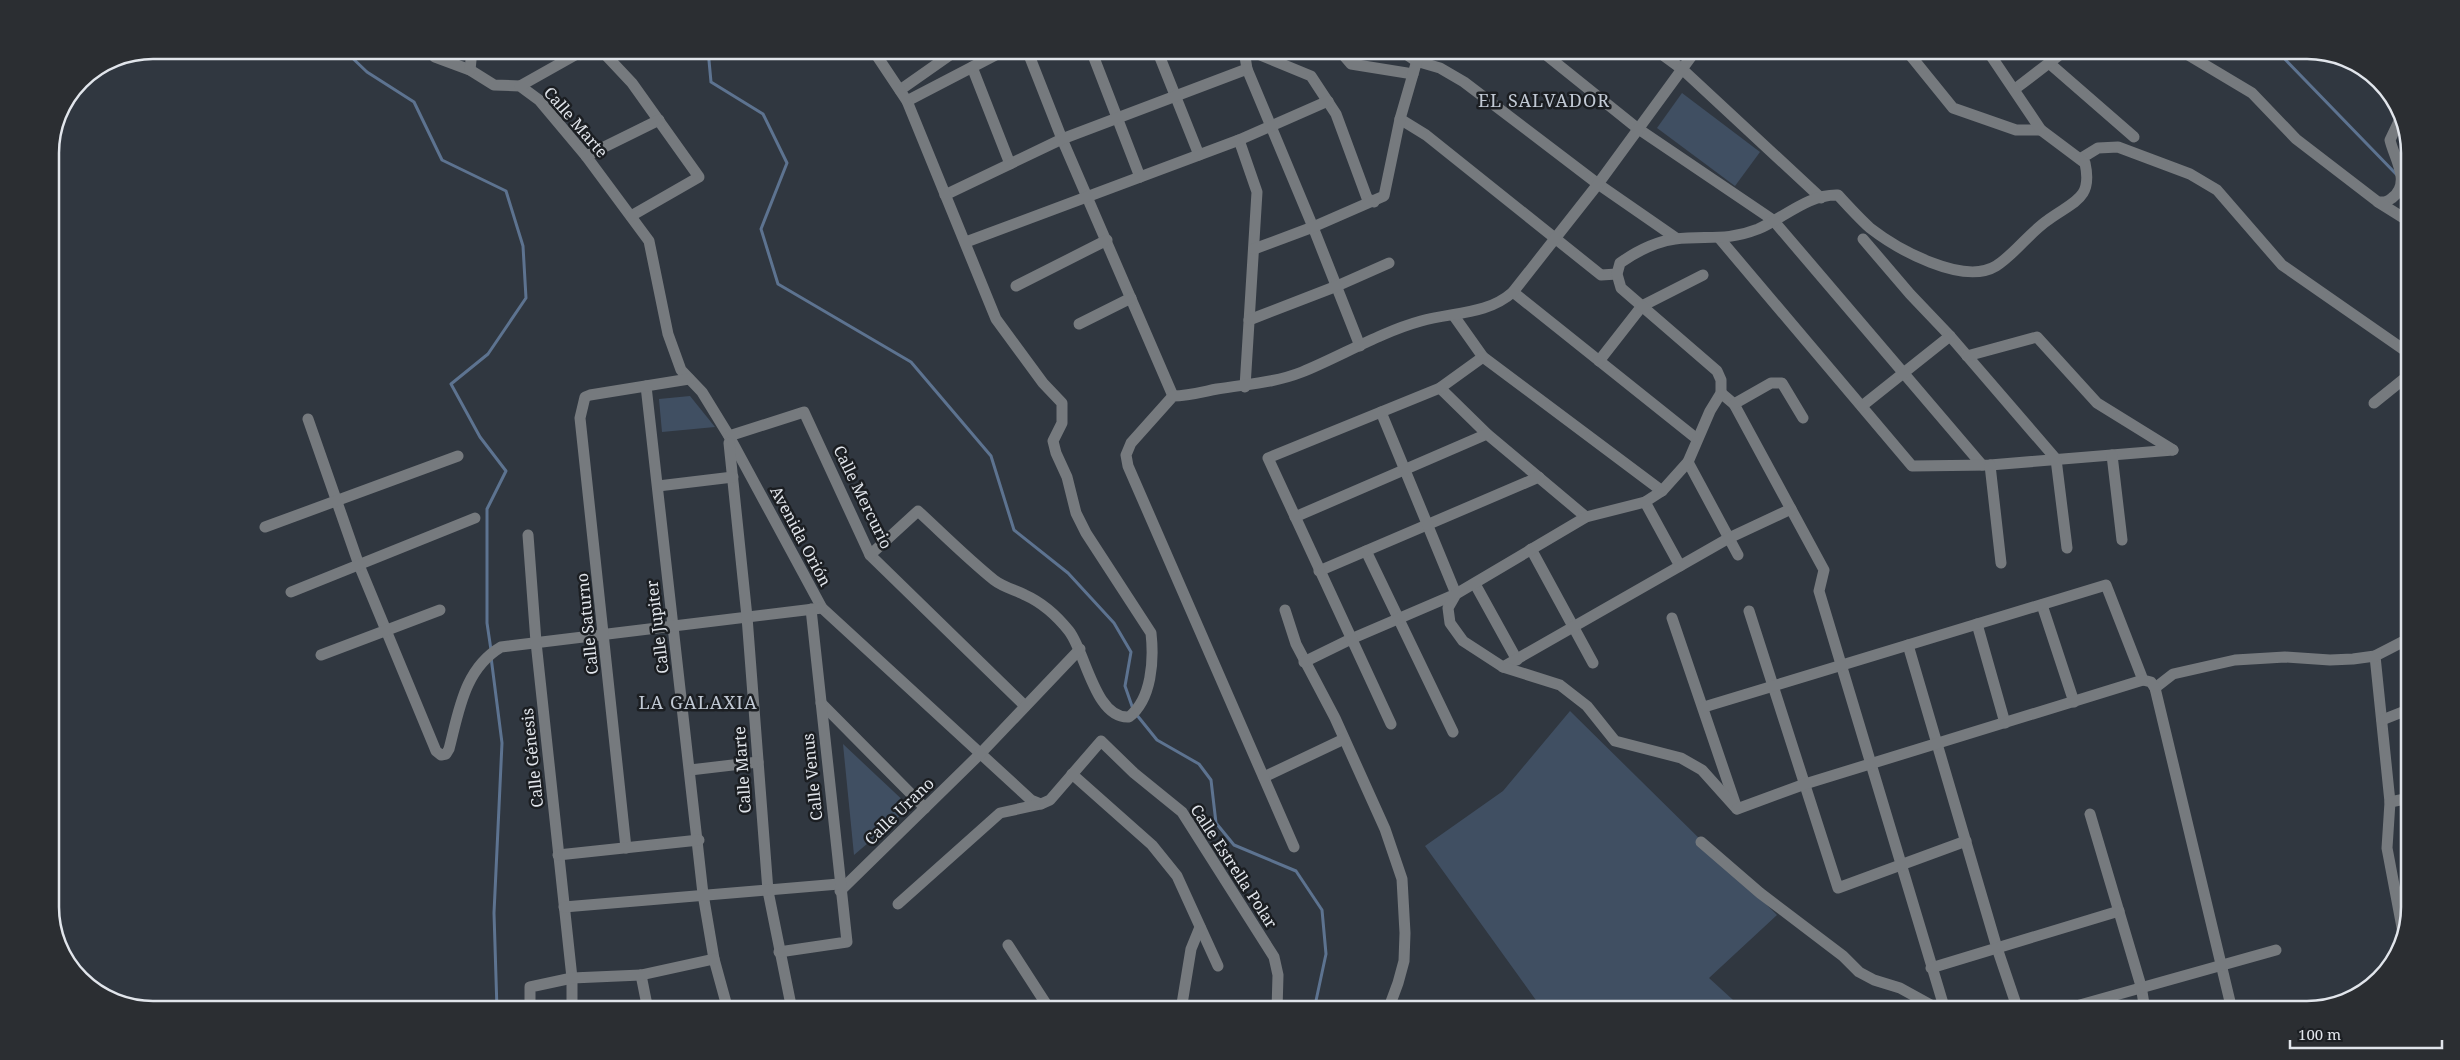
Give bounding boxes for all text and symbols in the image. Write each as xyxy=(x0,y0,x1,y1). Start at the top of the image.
street label: Calle Marte xyxy=(539,82,613,162)
district label: EL SALVADOR xyxy=(1478,88,1610,112)
street label: Calle Mercurio xyxy=(828,442,898,552)
street label: Avenida Orión xyxy=(765,482,837,590)
street label: Calle Saturno xyxy=(571,572,603,676)
street label: Calle Jupiter xyxy=(640,579,674,675)
district label: LA GALAXIA xyxy=(638,690,758,714)
street label: Calle Génesis xyxy=(516,707,548,809)
street label: Calle Marte xyxy=(728,726,756,814)
street label: Calle Venus xyxy=(796,732,828,822)
street label: Calle Urano xyxy=(859,772,939,850)
street label: Calle Estrella Polar xyxy=(1186,800,1283,933)
scale bar xyxy=(2290,1018,2442,1050)
text: 100 m xyxy=(2298,1024,2341,1044)

